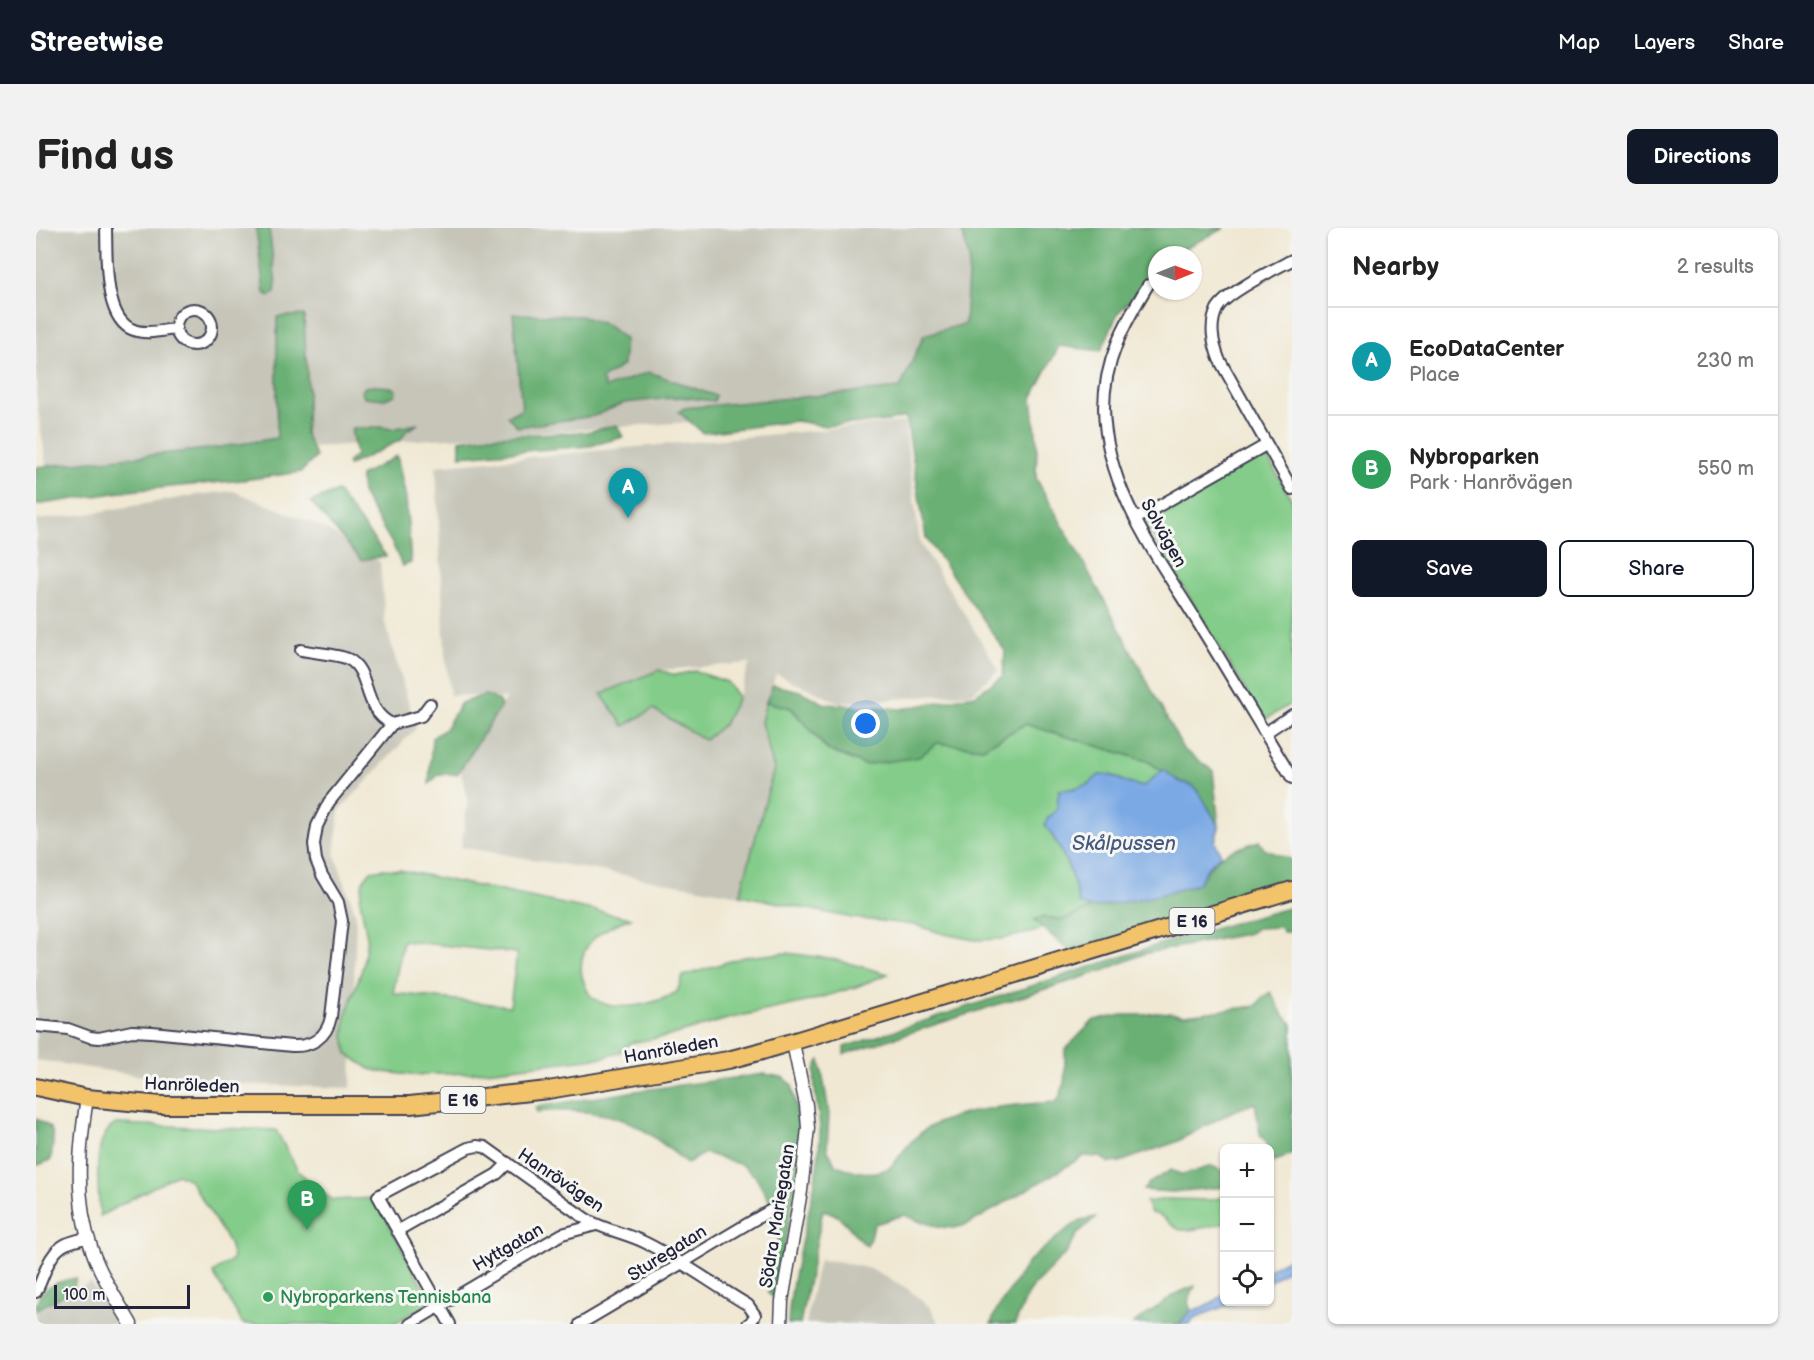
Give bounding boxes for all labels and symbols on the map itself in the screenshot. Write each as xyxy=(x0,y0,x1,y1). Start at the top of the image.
north arrow xyxy=(1148,246,1202,300)
pin: A xyxy=(608,468,648,518)
street label: Solvägen xyxy=(1136,495,1191,571)
your location xyxy=(851,709,880,738)
water label: Skålpussen xyxy=(1072,832,1176,856)
road number: E 16 xyxy=(1170,908,1214,934)
street label: Hanröleden xyxy=(622,1031,720,1068)
street label: Hanröleden xyxy=(144,1073,240,1098)
road number: E 16 xyxy=(440,1087,486,1113)
street label: Södra Mariegatan xyxy=(756,1143,799,1290)
street label: Hanrövägen xyxy=(514,1144,608,1217)
pin: B xyxy=(288,1180,326,1230)
street label: Hyttgatan xyxy=(469,1219,547,1276)
street label: Sturegatan xyxy=(624,1221,711,1286)
scale bar xyxy=(54,1282,190,1310)
place label: Nybroparkens Tennisbana xyxy=(280,1287,492,1308)
marker: Nybroparkens Tennisbana xyxy=(261,1290,275,1304)

